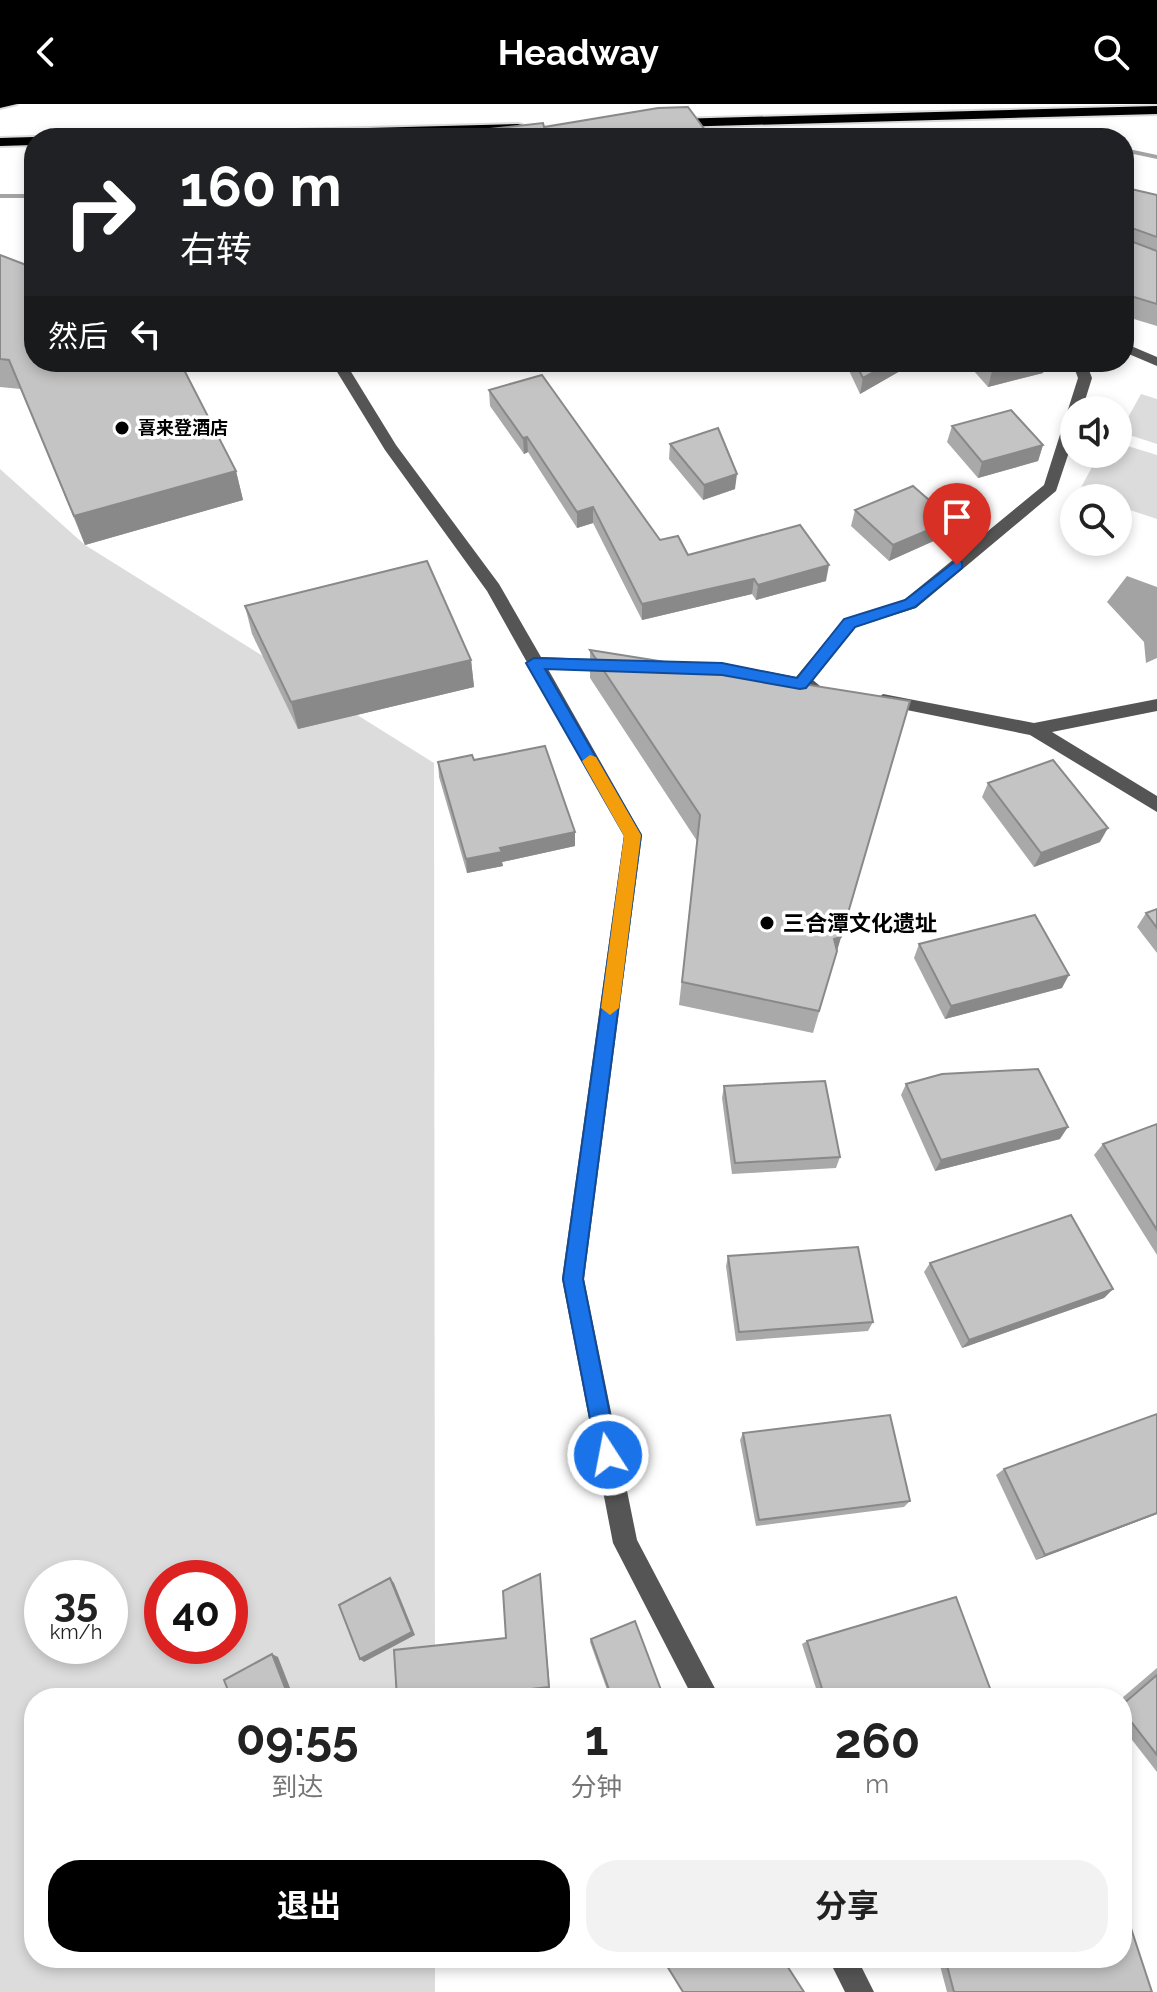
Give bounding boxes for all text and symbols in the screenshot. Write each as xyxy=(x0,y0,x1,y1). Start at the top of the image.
icon: back xyxy=(24,30,68,74)
icon: search xyxy=(1089,30,1133,74)
text: Headway xyxy=(498,31,659,73)
text: 160 m xyxy=(180,153,342,219)
icon: right xyxy=(48,160,152,264)
text: 右转 xyxy=(180,228,252,270)
icon: left xyxy=(124,312,168,356)
text: 然后 xyxy=(48,319,108,354)
map controls xyxy=(1060,396,1132,556)
button: sound xyxy=(1060,396,1132,468)
place label: 喜来登酒店 xyxy=(138,417,228,438)
marker: 喜来登酒店 xyxy=(113,419,131,437)
pin xyxy=(923,483,991,565)
button: search xyxy=(1060,484,1132,556)
icon: arrive xyxy=(935,495,979,539)
place label: 三合潭文化遗址 xyxy=(783,910,937,936)
marker: 三合潭文化遗址 xyxy=(758,914,776,932)
position arrow xyxy=(566,1413,650,1497)
speed limit sign: 40 xyxy=(144,1560,248,1664)
text: 35 xyxy=(54,1578,98,1625)
text: km/h xyxy=(50,1620,102,1644)
text: 09:55 xyxy=(236,1710,359,1766)
text: 1 xyxy=(585,1710,608,1766)
text: 260 xyxy=(834,1713,920,1769)
text: m xyxy=(865,1769,889,1799)
text: 到达 xyxy=(271,1772,323,1802)
text: 分钟 xyxy=(571,1772,623,1802)
button: 退出 xyxy=(48,1860,570,1952)
button: 分享 xyxy=(586,1860,1108,1952)

